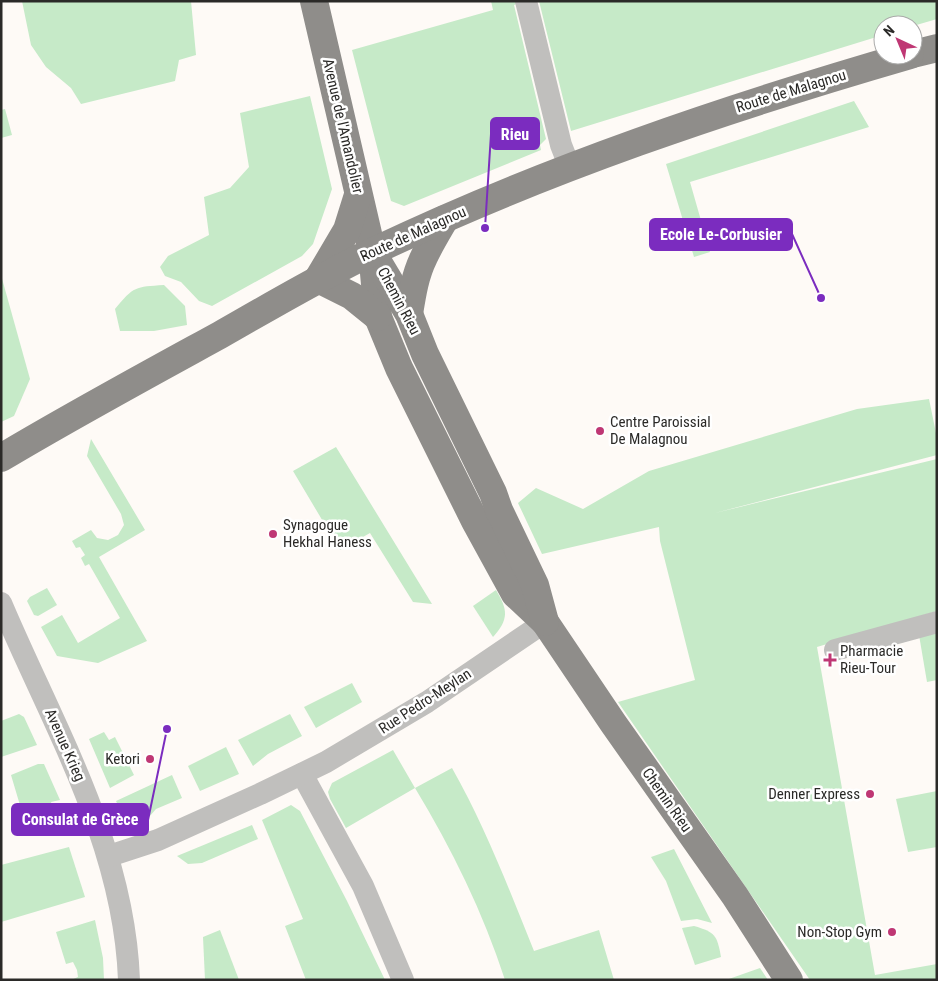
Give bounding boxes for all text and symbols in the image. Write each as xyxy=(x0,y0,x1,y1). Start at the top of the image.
north arrow xyxy=(873,15,923,65)
text: N xyxy=(880,22,898,39)
street label: Avenue de l'Amandolier xyxy=(319,57,367,195)
street label: Route de Malagnou xyxy=(734,66,848,116)
callout: Rieu xyxy=(491,118,539,149)
text: Rieu xyxy=(501,125,529,144)
street label: Route de Malagnou xyxy=(357,203,469,265)
callout: Ecole Le-Corbusier xyxy=(650,219,792,250)
text: Ecole Le-Corbusier xyxy=(660,225,782,244)
street label: Chemin Rieu xyxy=(374,264,424,338)
place label: Centre Paroissial De Malagnou xyxy=(610,413,711,448)
marker: Centre Paroissial De Malagnou xyxy=(594,425,606,437)
place label: Synagogue Hekhal Haness xyxy=(283,516,372,551)
marker: Synagogue Hekhal Haness xyxy=(267,528,279,540)
place label: Pharmacie Rieu-Tour xyxy=(840,642,903,677)
marker: Pharmacie Rieu-Tour xyxy=(824,654,836,666)
street label: Rue Pedro-Meylan xyxy=(375,664,475,738)
street label: Avenue Krieg xyxy=(41,706,89,784)
place label: Ketori xyxy=(105,750,140,768)
marker: Ketori xyxy=(144,753,156,765)
street label: Chemin Rieu xyxy=(638,765,696,835)
place label: Denner Express xyxy=(768,785,860,803)
marker: Denner Express xyxy=(864,788,876,800)
callout: Consulat de Grèce xyxy=(12,804,148,835)
text: Consulat de Grèce xyxy=(22,810,139,829)
place label: Non-Stop Gym xyxy=(797,923,882,941)
marker: Non-Stop Gym xyxy=(886,926,898,938)

